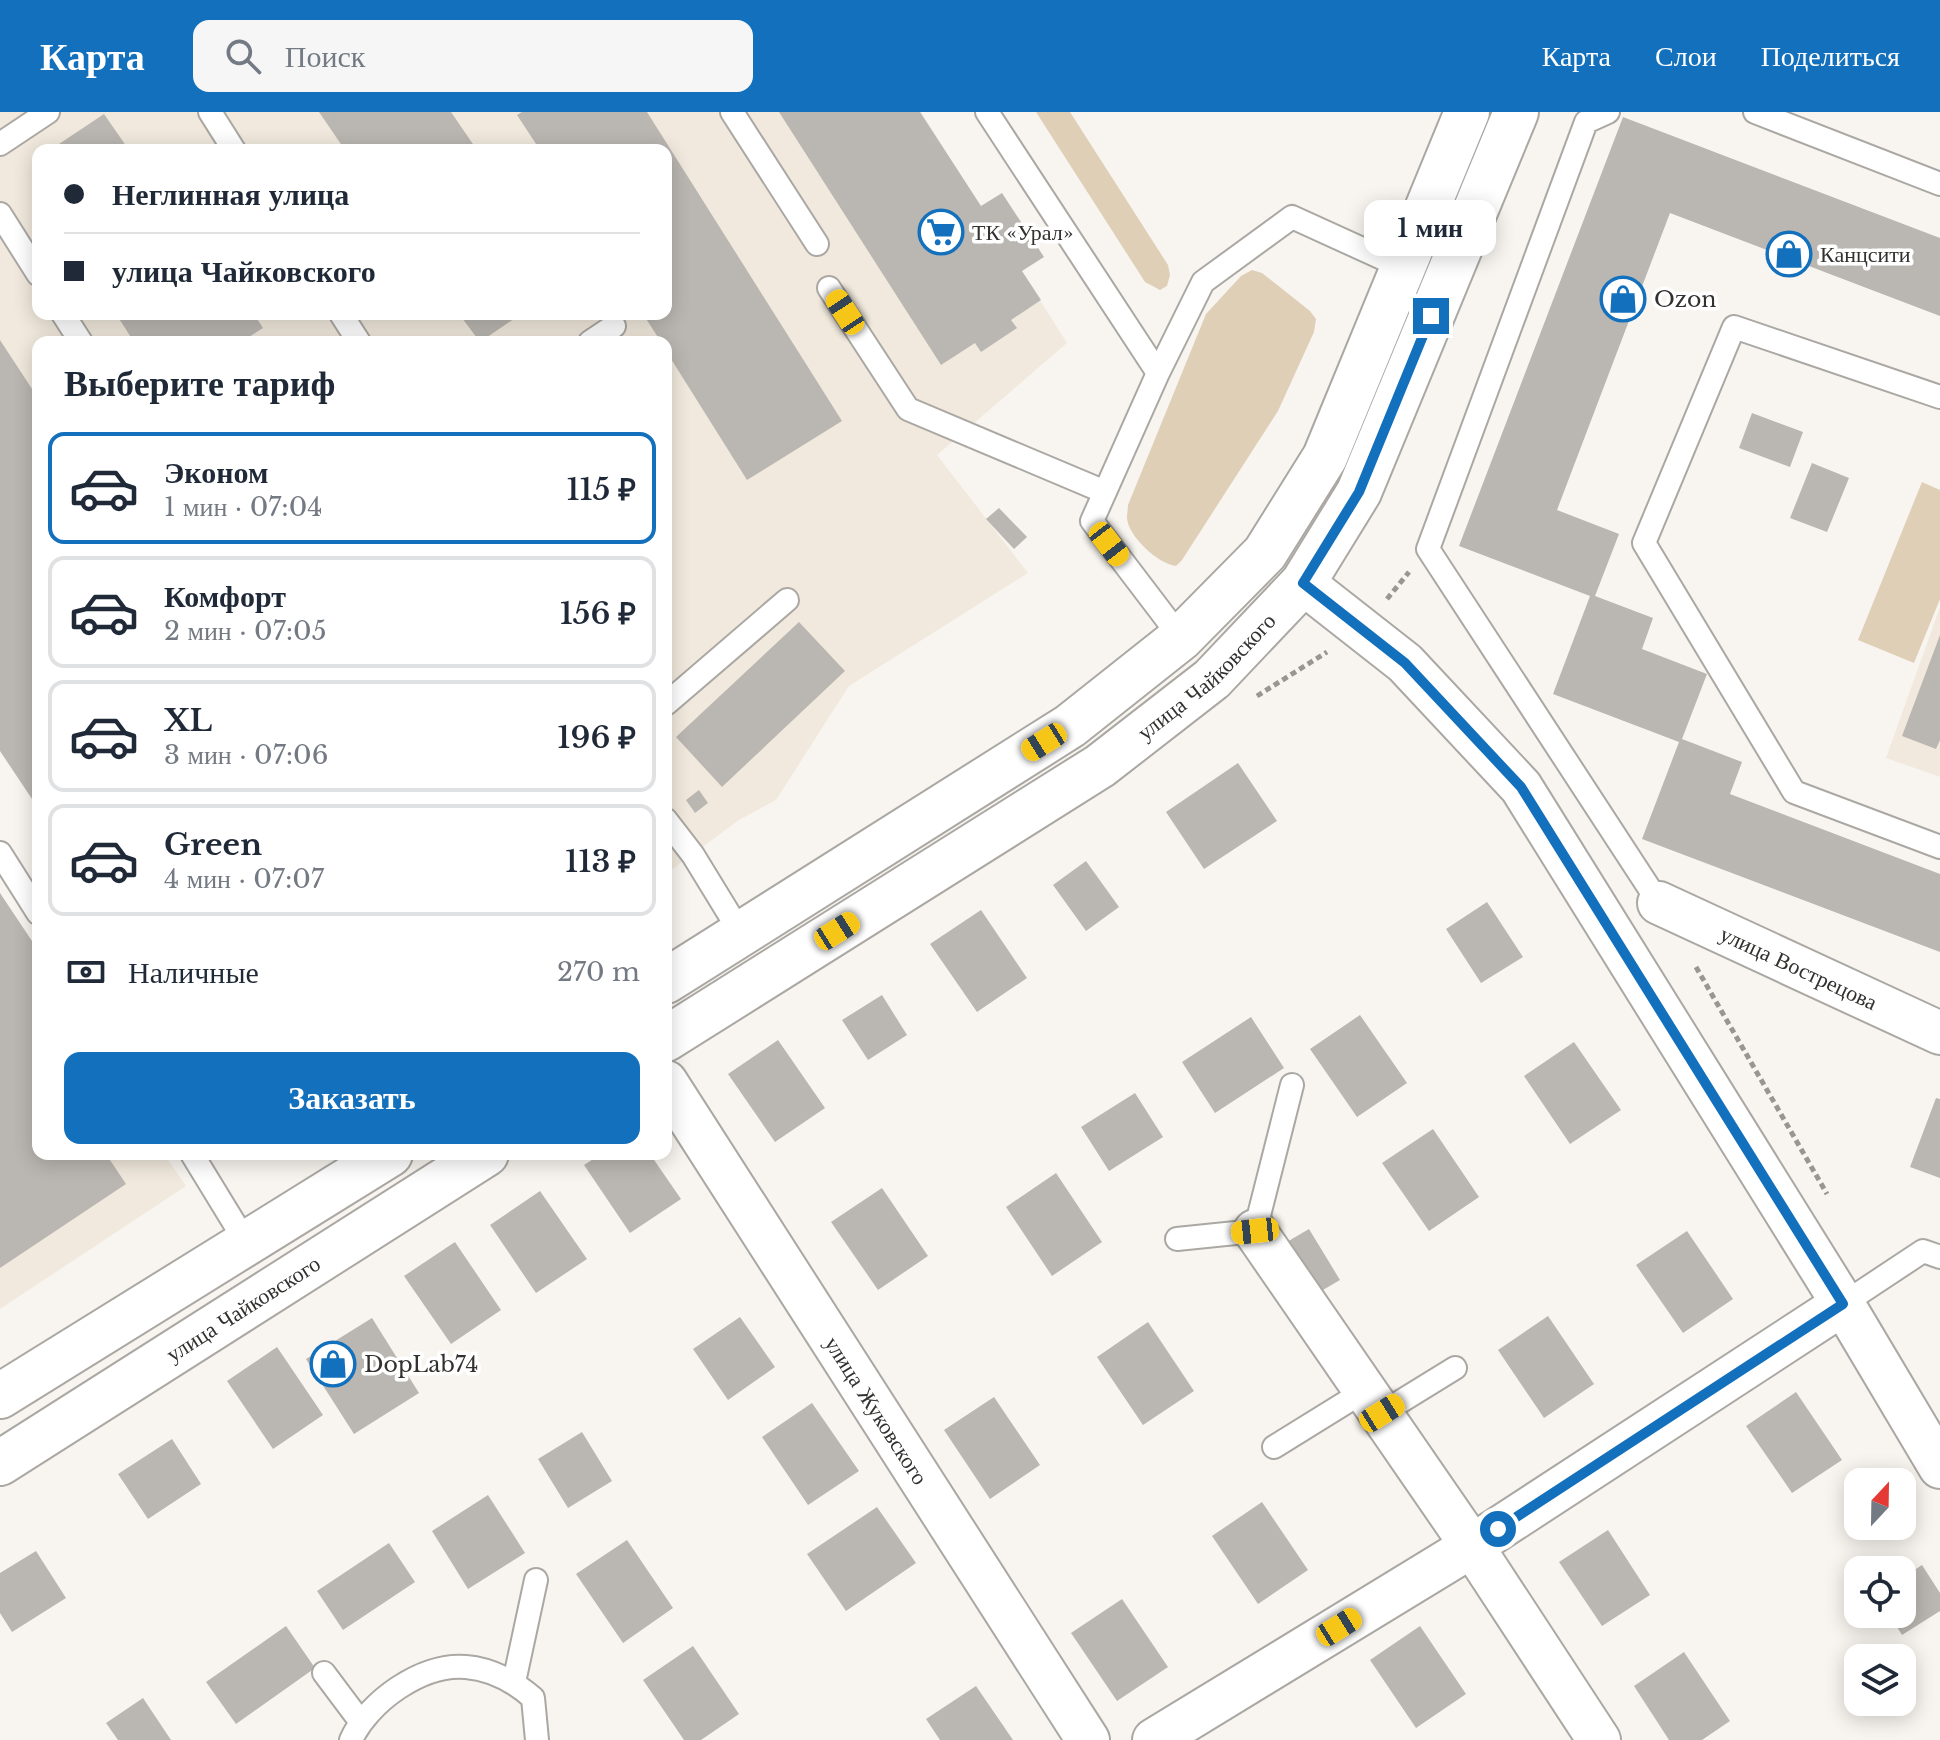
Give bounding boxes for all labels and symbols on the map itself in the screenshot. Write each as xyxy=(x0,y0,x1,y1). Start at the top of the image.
callout: 1 мин xyxy=(1365,200,1497,256)
supermarket icon: ТК «Урал» xyxy=(917,208,965,256)
place label: ТК «Урал» xyxy=(972,219,1074,246)
shop icon: Канцсити xyxy=(1765,230,1813,278)
place label: Канцсити xyxy=(1820,241,1911,268)
shop icon: Ozon xyxy=(1599,275,1647,323)
car xyxy=(822,285,868,339)
place label: Ozon xyxy=(1654,286,1716,313)
route end xyxy=(1413,298,1449,334)
car xyxy=(1085,518,1133,570)
street label: улица Чайковского xyxy=(1132,608,1281,746)
car xyxy=(1017,719,1071,765)
car xyxy=(810,908,864,954)
street label: улица Вострецова xyxy=(1716,920,1882,1016)
car xyxy=(1230,1217,1280,1245)
street label: улица Чайковского xyxy=(161,1250,325,1368)
street label: улица Жуковского xyxy=(819,1331,934,1490)
shop icon: DopLab74 xyxy=(309,1340,357,1388)
place label: DopLab74 xyxy=(364,1351,478,1378)
car xyxy=(1355,1390,1409,1436)
north arrow xyxy=(1844,1468,1916,1540)
route start xyxy=(1480,1511,1516,1547)
car xyxy=(1312,1604,1366,1650)

